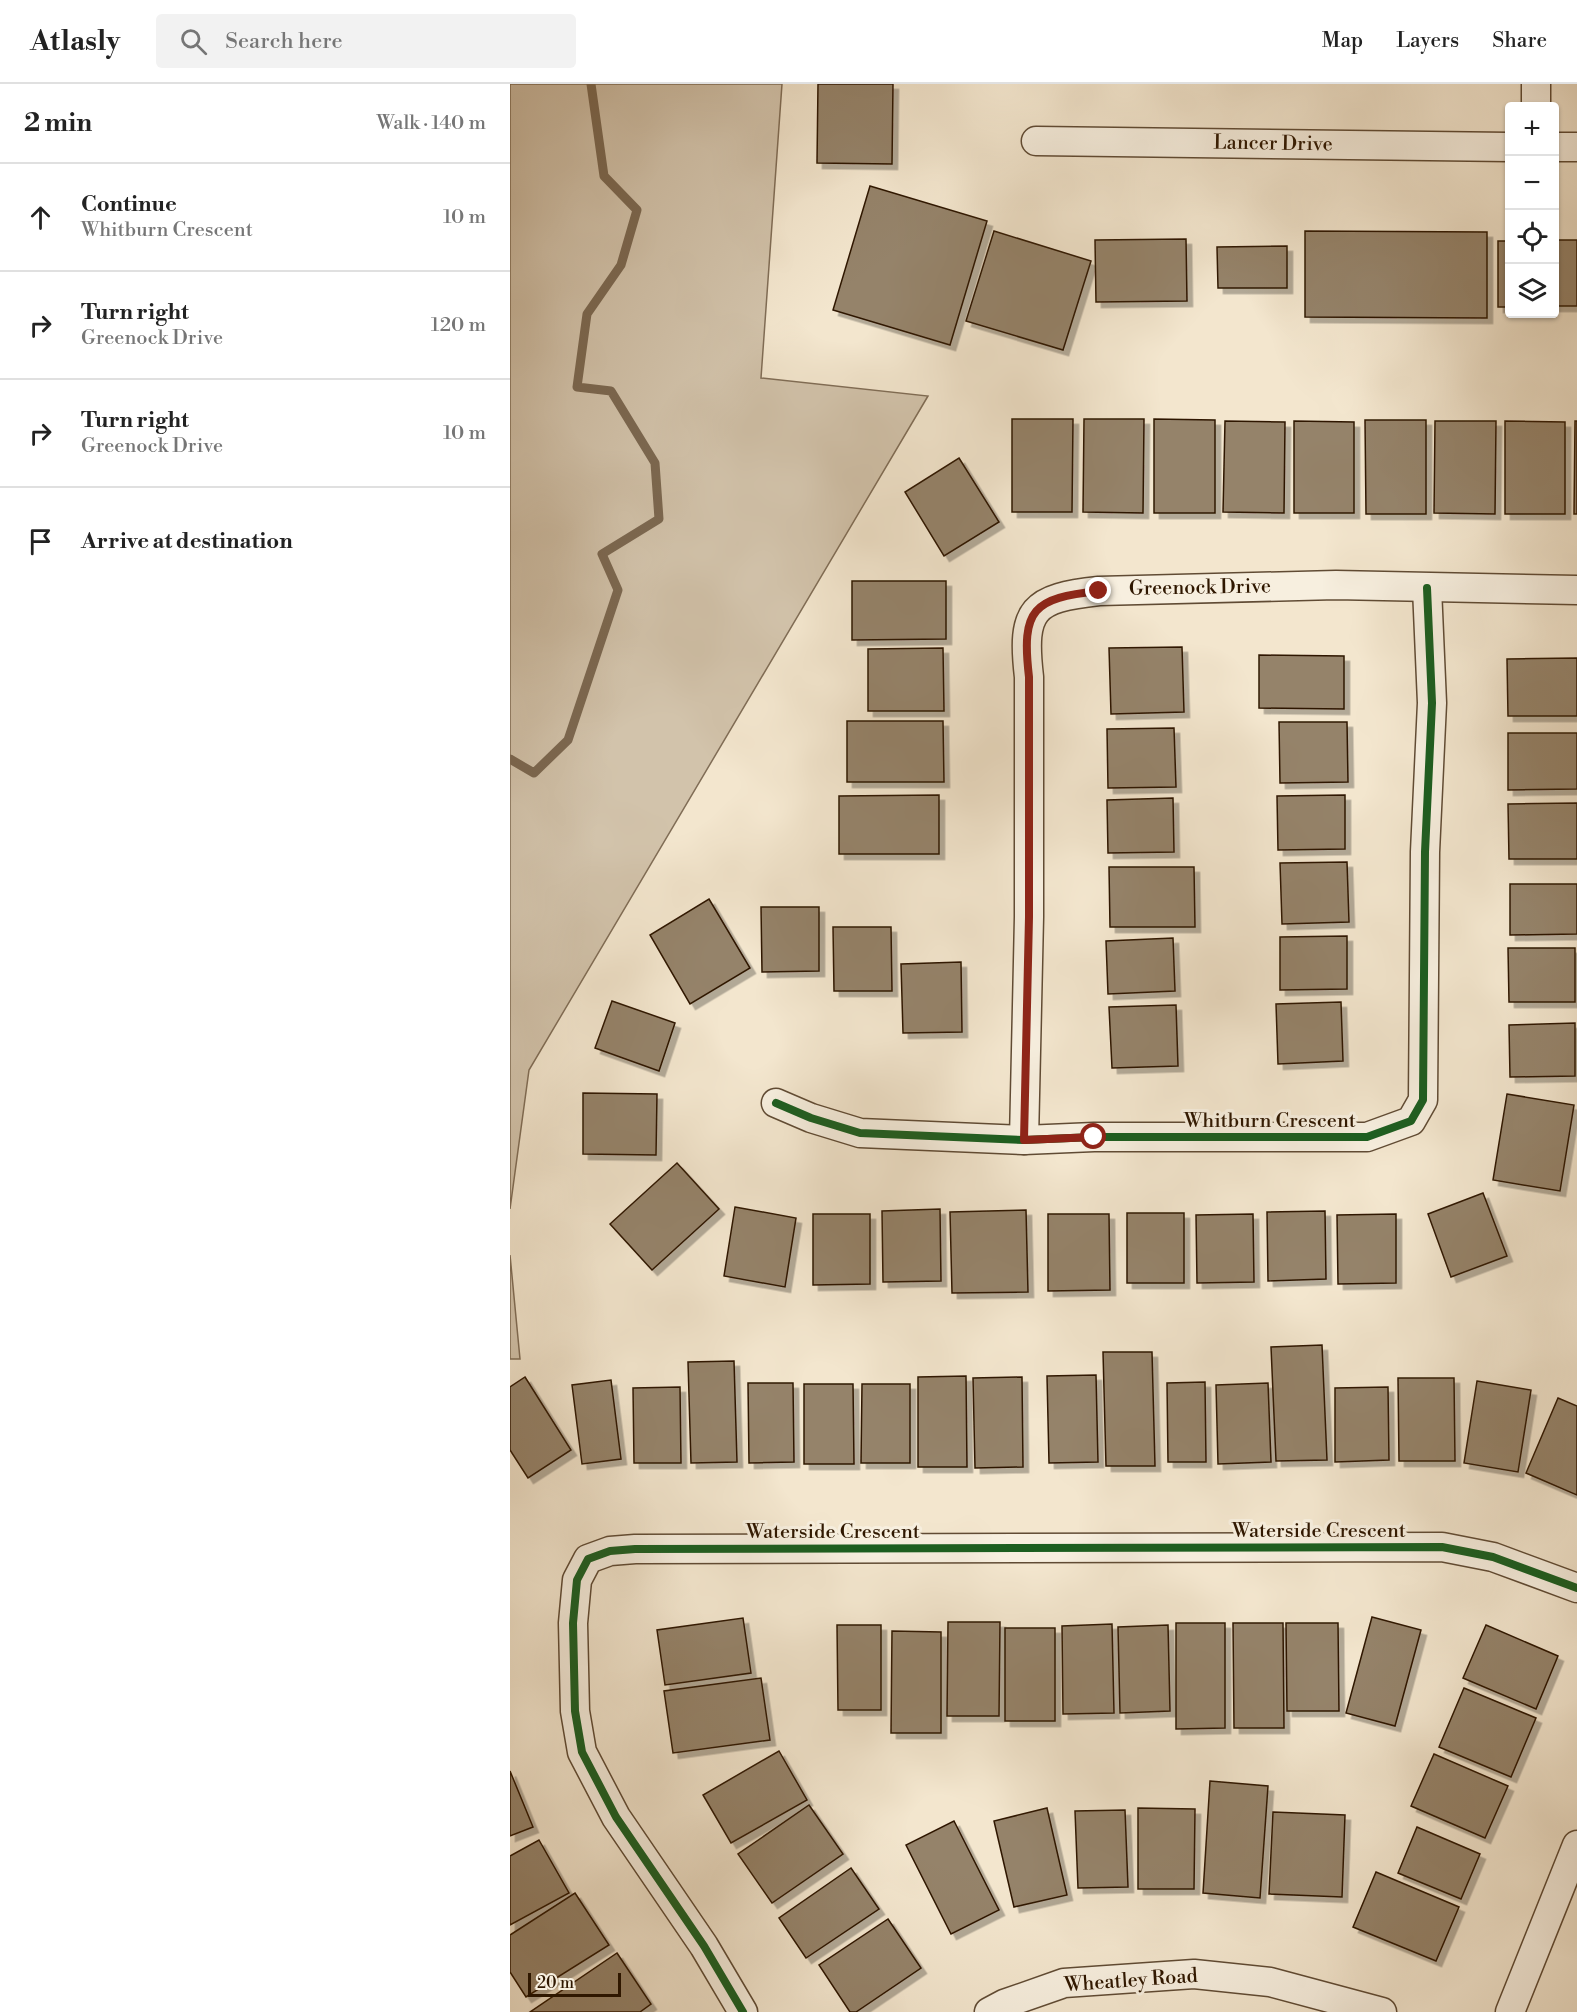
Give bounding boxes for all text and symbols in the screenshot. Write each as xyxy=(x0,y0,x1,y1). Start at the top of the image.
search box xyxy=(156,14,576,68)
text: Atlasly xyxy=(30,24,120,59)
icon: search xyxy=(177,25,210,58)
text: Search here xyxy=(225,28,343,55)
text: Map xyxy=(1322,28,1363,54)
text: Layers xyxy=(1396,28,1459,54)
text: Share xyxy=(1492,28,1547,54)
map controls xyxy=(1505,102,1559,318)
button: + xyxy=(1505,102,1559,156)
text: 2 min xyxy=(24,107,92,139)
text: Walk · 140 m xyxy=(376,111,486,136)
street label: Lancer Drive xyxy=(1213,130,1333,158)
button: − xyxy=(1505,156,1559,210)
text: Continue xyxy=(81,191,177,218)
icon: ahead xyxy=(24,201,57,234)
text: 10 m xyxy=(443,205,486,230)
button: locate xyxy=(1505,210,1559,264)
text: Whitburn Crescent xyxy=(81,218,253,243)
button: layers xyxy=(1505,264,1559,318)
text: Turn right xyxy=(81,299,189,326)
icon: right xyxy=(24,309,57,342)
text: 120 m xyxy=(431,313,486,338)
text: Greenock Drive xyxy=(81,326,223,351)
text: Turn right xyxy=(81,407,189,434)
icon: right xyxy=(24,417,57,450)
text: 10 m xyxy=(443,421,486,446)
text: Greenock Drive xyxy=(81,434,223,459)
icon: arrive xyxy=(24,525,57,558)
text: Arrive at destination xyxy=(81,528,293,555)
street label: Greenock Drive xyxy=(1129,574,1271,602)
route end xyxy=(1085,577,1111,603)
street label: Whitburn Crescent xyxy=(1183,1109,1356,1134)
route start xyxy=(1080,1123,1106,1149)
street label: Waterside Crescent xyxy=(1231,1519,1406,1544)
street label: Waterside Crescent xyxy=(745,1520,920,1545)
street label: Wheatley Road xyxy=(1062,1964,1199,1998)
scale bar xyxy=(528,1970,621,1998)
text: 20 m xyxy=(537,1973,574,1993)

